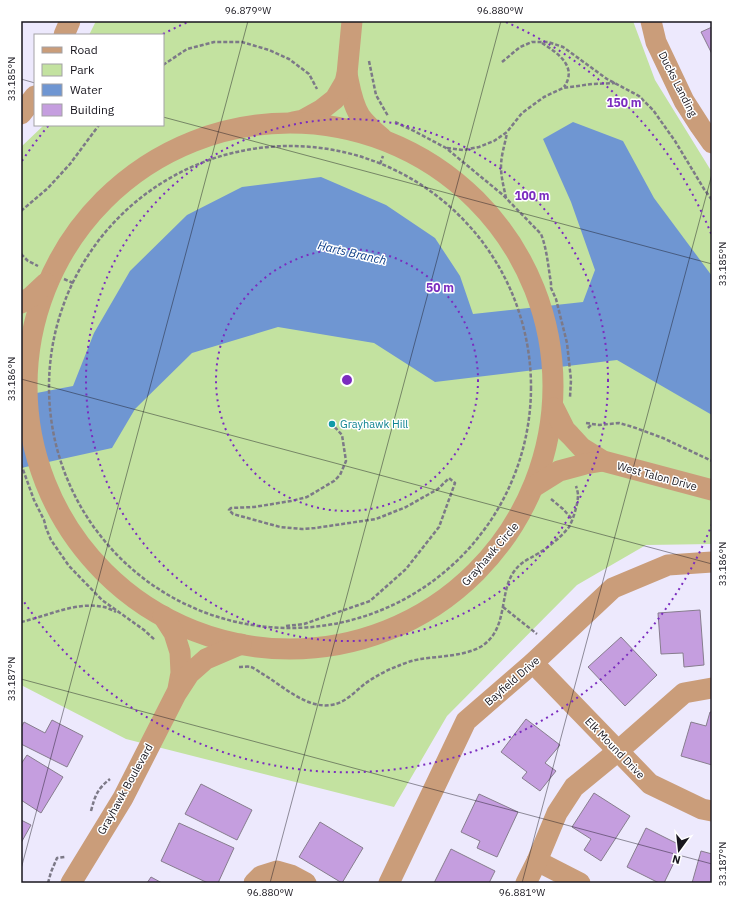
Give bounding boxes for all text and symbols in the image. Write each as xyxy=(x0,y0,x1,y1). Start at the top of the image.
text: 96.879°W xyxy=(225,4,271,17)
text: 96.880°W xyxy=(477,4,523,17)
legend xyxy=(34,34,164,126)
text: Road xyxy=(70,42,98,57)
street label: Ducks Landing xyxy=(656,49,701,119)
text: 33.185°N xyxy=(5,57,18,101)
text: Park xyxy=(70,62,95,77)
text: Water xyxy=(70,82,103,97)
text: 150 m xyxy=(606,95,642,110)
text: Building xyxy=(70,102,115,117)
text: 100 m xyxy=(514,188,550,203)
water label: Harts Branch xyxy=(316,237,388,268)
text: 33.185°N xyxy=(716,242,729,286)
text: 50 m xyxy=(426,280,454,295)
text: 33.186°N xyxy=(5,357,18,401)
centre of rings xyxy=(340,373,354,387)
place label: Grayhawk Hill xyxy=(340,417,408,431)
marker: Grayhawk Hill xyxy=(327,419,337,429)
street label: West Talon Drive xyxy=(615,459,699,493)
street label: Grayhawk Circle xyxy=(458,519,522,589)
text: 33.186°N xyxy=(716,542,729,586)
street label: Bayfield Drive xyxy=(482,653,542,709)
text: 33.187°N xyxy=(5,657,18,701)
street label: Elk Mound Drive xyxy=(582,714,648,782)
street label: Grayhawk Boulevard xyxy=(94,741,156,837)
north arrow xyxy=(659,830,699,870)
text: 33.187°N xyxy=(716,842,729,886)
text: N xyxy=(671,852,682,867)
text: 96.880°W xyxy=(247,886,293,899)
text: 96.881°W xyxy=(499,886,545,899)

